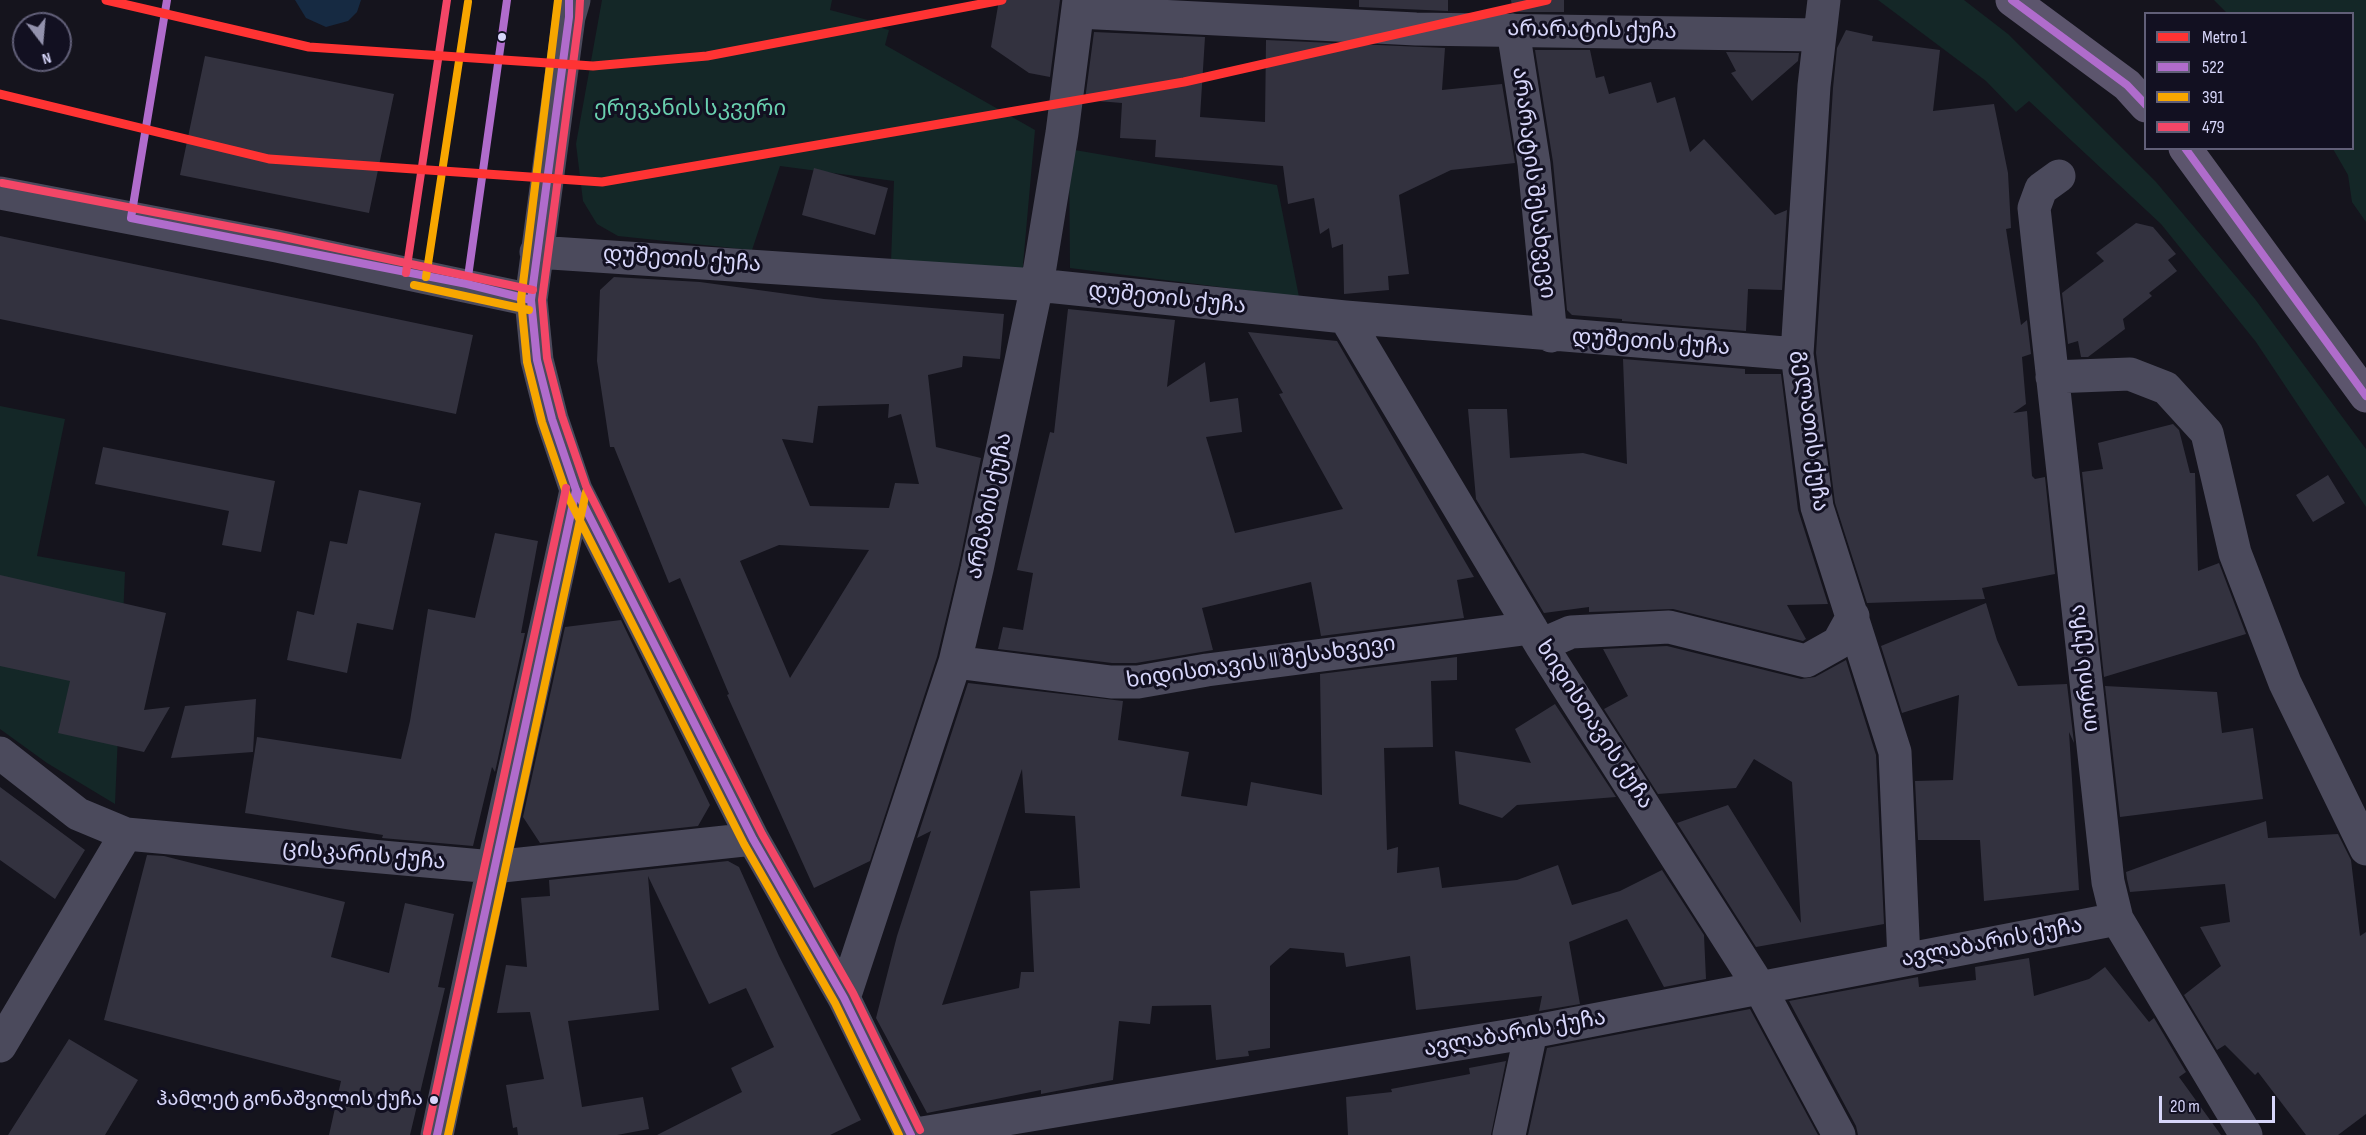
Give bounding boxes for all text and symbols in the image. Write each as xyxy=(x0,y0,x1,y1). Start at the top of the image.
north arrow xyxy=(12,12,72,72)
legend xyxy=(2144,12,2354,150)
street label: არარატის ქუჩა xyxy=(1507,16,1677,46)
text: Metro 1 xyxy=(2202,27,2247,48)
unlabelled marker xyxy=(496,31,508,43)
text: N xyxy=(40,48,53,68)
text: 522 xyxy=(2202,57,2224,78)
street label: არარატის შესახვევი xyxy=(1506,66,1560,300)
text: 391 xyxy=(2202,87,2224,108)
park label: ერევანის სკვერი xyxy=(594,96,786,122)
text: 479 xyxy=(2202,117,2225,138)
street label: დუშეთის ქუჩა xyxy=(602,241,762,279)
street label: დუშეთის ქუჩა xyxy=(1087,278,1247,320)
street label: დუშეთის ქუჩა xyxy=(1571,324,1731,362)
street label: გელათის ქუჩა xyxy=(1787,349,1833,513)
street label: არმაზის ქუჩა xyxy=(962,430,1018,582)
street label: იორის ქუჩა xyxy=(2065,603,2105,733)
street label: ხიდისთავის II შესახვევი xyxy=(1125,631,1397,695)
street label: ხიდისთავის ქუჩა xyxy=(1530,636,1658,814)
street label: ცისკარის ქუჩა xyxy=(281,836,447,876)
street label: ავლაბარის ქუჩა xyxy=(1899,912,2085,974)
street label: ავლაბარის ქუჩა xyxy=(1422,1005,1608,1063)
scale bar xyxy=(2162,1084,2278,1122)
place label: ჰამლეტ გონაშვილის ქუჩა xyxy=(156,1088,423,1112)
marker: ჰამლეტ გონაშვილის ქუჩა xyxy=(428,1094,440,1106)
text: 20 m xyxy=(2170,1096,2200,1117)

